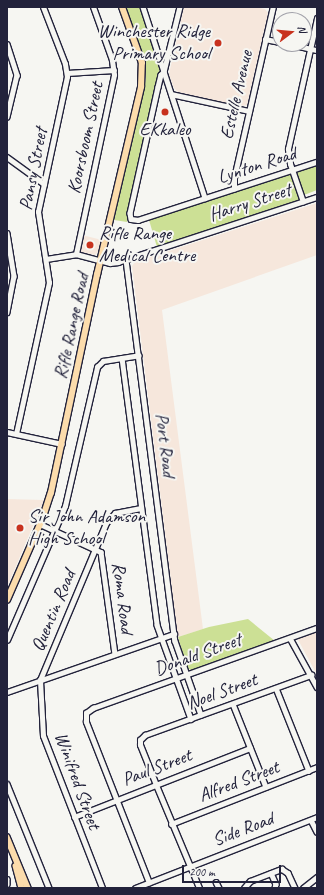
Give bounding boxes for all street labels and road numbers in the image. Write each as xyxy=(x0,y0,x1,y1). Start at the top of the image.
street label: Estelle Avenue xyxy=(216,49,258,141)
street label: Koorsboom Street xyxy=(63,80,109,196)
street label: Pansy Street xyxy=(15,126,53,212)
street label: Lynton Road xyxy=(215,143,299,189)
street label: Harry Street xyxy=(206,179,294,227)
street label: Rifle Range Road xyxy=(49,270,95,382)
street label: Port Road xyxy=(150,412,180,478)
street label: Roma Road xyxy=(106,561,138,635)
street label: Quentin Road xyxy=(27,567,81,655)
street label: Donald Street xyxy=(151,629,245,681)
street label: Noel Street xyxy=(184,669,260,715)
street label: Winifred Street xyxy=(49,729,105,833)
street label: Paul Street xyxy=(119,744,195,792)
street label: Alfred Street xyxy=(195,756,283,808)
street label: Side Road xyxy=(209,808,277,852)

